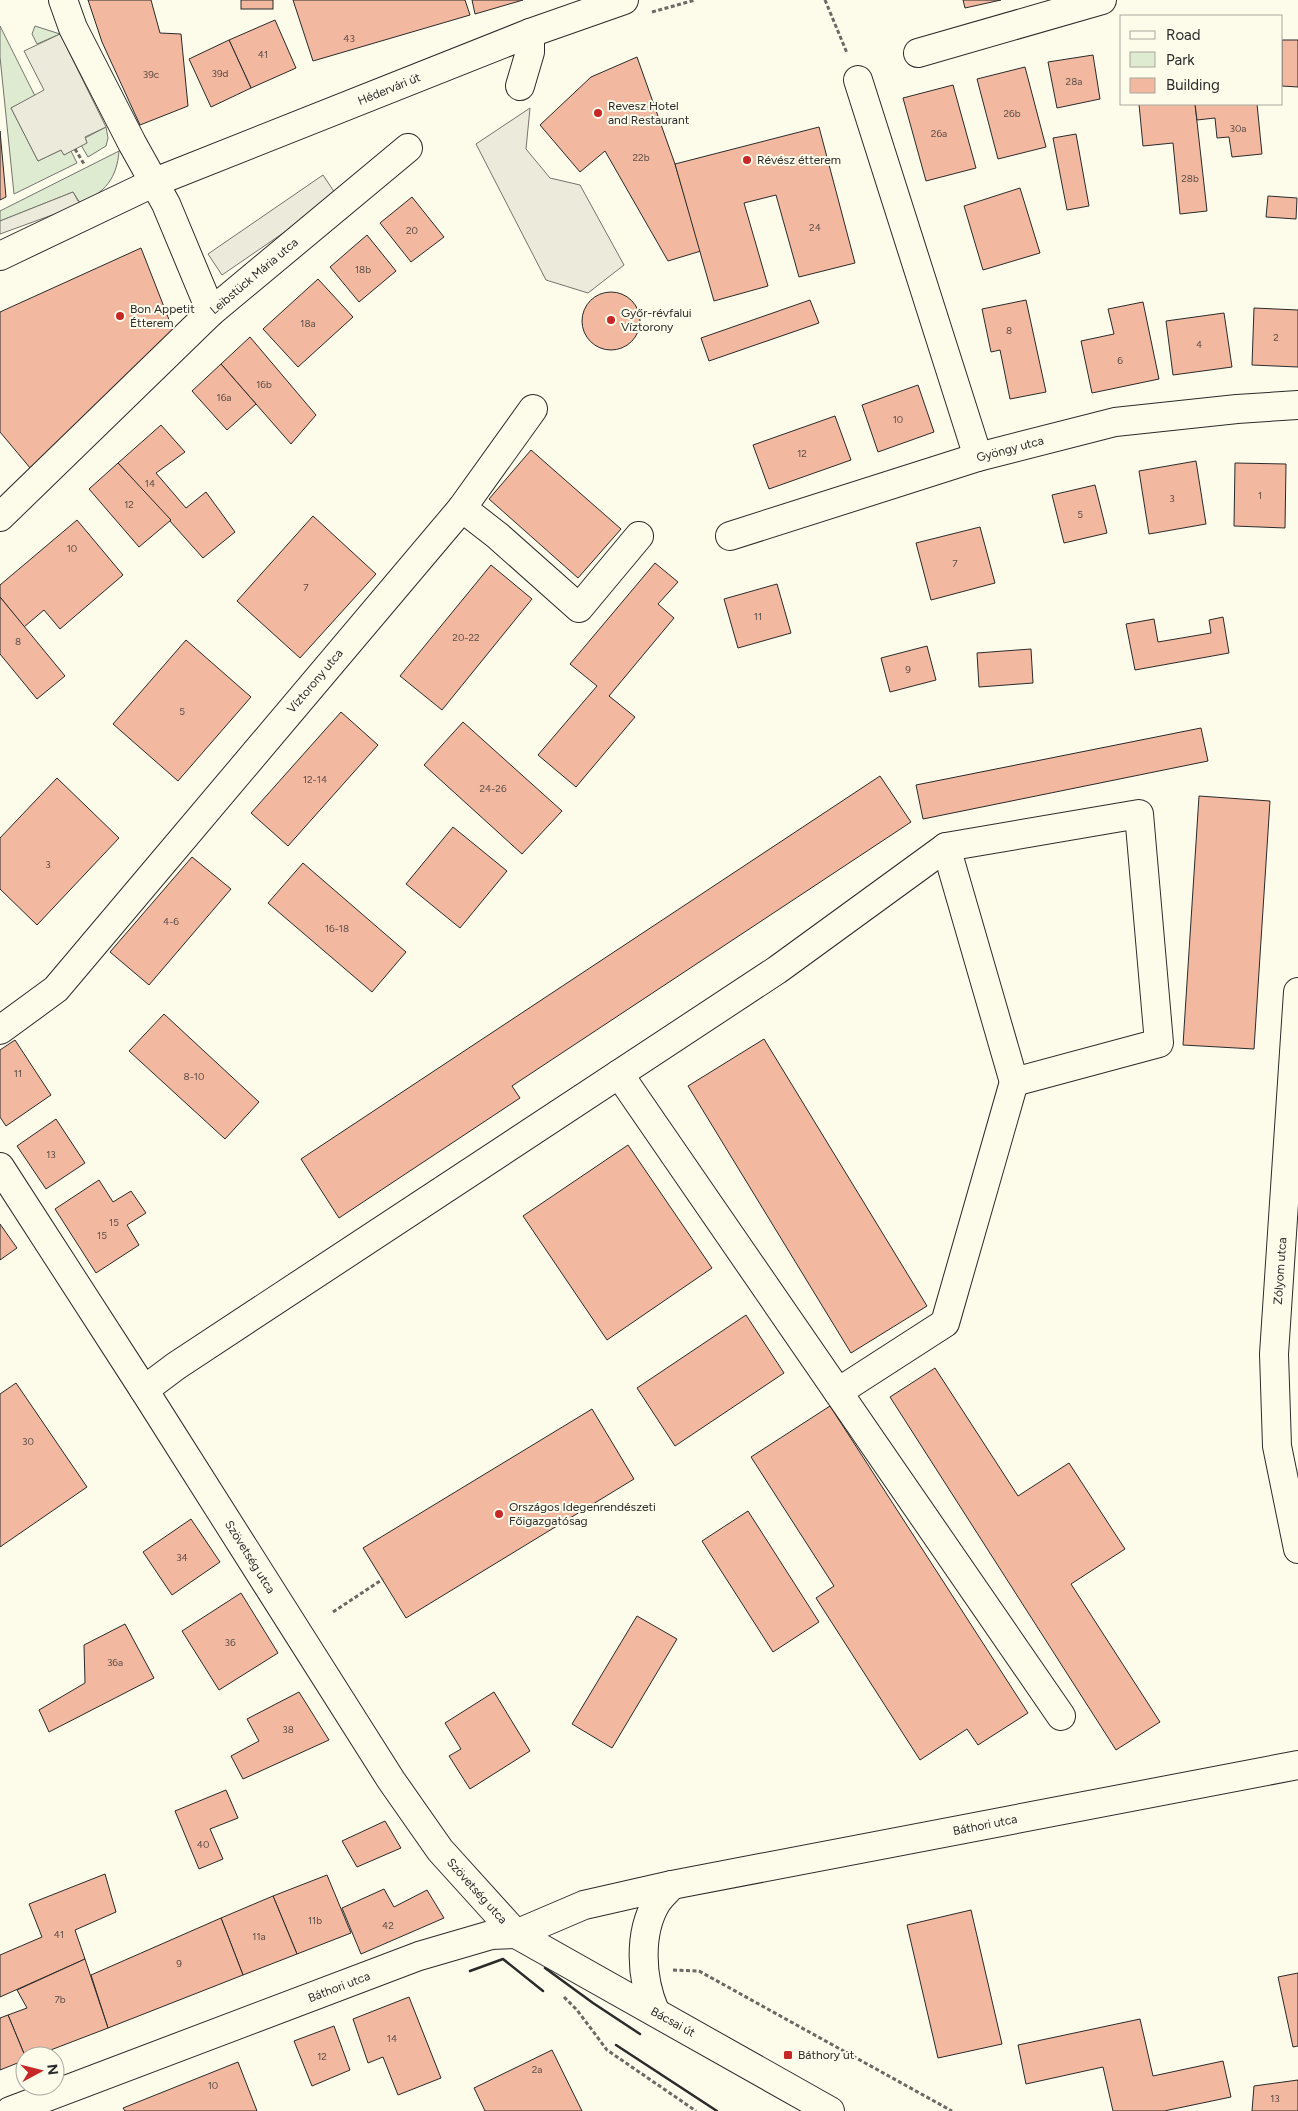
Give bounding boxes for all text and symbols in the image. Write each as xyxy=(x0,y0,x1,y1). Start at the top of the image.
legend xyxy=(1120,15,1283,105)
text: Road xyxy=(1166,26,1201,44)
house number: 43 xyxy=(343,32,355,45)
house number: 41 xyxy=(258,48,268,61)
text: Park xyxy=(1166,51,1195,69)
house number: 39d xyxy=(212,67,229,80)
house number: 39c xyxy=(143,68,160,81)
street label: Hédervári út xyxy=(356,70,423,108)
house number: 28a xyxy=(1066,75,1082,88)
text: Building xyxy=(1166,76,1220,94)
place label: Revesz Hotel and Restaurant xyxy=(608,99,690,127)
marker: Revesz Hotel and Restaurant xyxy=(592,107,604,119)
house number: 26b xyxy=(1003,107,1021,120)
house number: 30a xyxy=(1230,122,1246,135)
house number: 26a xyxy=(931,127,947,140)
house number: 22b xyxy=(632,151,650,164)
place label: Révész étterem xyxy=(757,153,841,167)
marker: Révész étterem xyxy=(741,154,753,166)
house number: 28b xyxy=(1181,172,1199,185)
house number: 24 xyxy=(809,221,821,234)
house number: 20 xyxy=(406,224,418,237)
street label: Leibstück Mária utca xyxy=(207,235,301,317)
house number: 18b xyxy=(355,263,371,276)
place label: Bon Appetit Étterem xyxy=(130,302,195,330)
place label: Győr-révfalui Víztorony xyxy=(621,306,692,334)
marker: Bon Appetit Étterem xyxy=(114,310,126,322)
marker: Győr-révfalui Víztorony xyxy=(605,314,617,326)
house number: 18a xyxy=(300,317,316,330)
house number: 8 xyxy=(1006,324,1012,337)
house number: 2 xyxy=(1273,331,1279,344)
house number: 4 xyxy=(1196,338,1202,351)
house number: 6 xyxy=(1117,354,1123,367)
house number: 16b xyxy=(256,378,272,391)
house number: 16a xyxy=(217,391,231,404)
house number: 10 xyxy=(893,413,903,426)
street label: Gyöngy utca xyxy=(975,433,1045,465)
house number: 12 xyxy=(797,447,807,460)
house number: 14 xyxy=(145,477,155,490)
house number: 1 xyxy=(1258,489,1262,502)
house number: 3 xyxy=(1169,492,1175,505)
house number: 12 xyxy=(124,498,134,511)
house number: 5 xyxy=(1077,508,1083,521)
house number: 10 xyxy=(67,542,77,555)
house number: 7 xyxy=(952,557,958,570)
house number: 7 xyxy=(303,581,309,594)
house number: 11 xyxy=(754,610,762,623)
house number: 20-22 xyxy=(452,631,480,644)
house number: 8 xyxy=(15,635,21,648)
street label: Víztorony utca xyxy=(284,646,346,716)
house number: 9 xyxy=(905,663,911,676)
house number: 5 xyxy=(179,705,185,718)
house number: 12-14 xyxy=(303,773,327,786)
house number: 24-26 xyxy=(479,782,507,795)
house number: 3 xyxy=(45,858,51,871)
house number: 4-6 xyxy=(163,915,179,928)
house number: 16-18 xyxy=(325,922,349,935)
house number: 11 xyxy=(14,1067,22,1080)
house number: 8-10 xyxy=(184,1070,204,1083)
house number: 13 xyxy=(46,1148,56,1161)
house number: 15 xyxy=(109,1216,119,1229)
house number: 15 xyxy=(97,1229,107,1242)
street label: Zólyom utca xyxy=(1271,1237,1289,1305)
house number: 30 xyxy=(22,1435,34,1448)
place label: Országos Idegenrendészeti Főigazgatósag xyxy=(509,1500,656,1528)
marker: Országos Idegenrendészeti Főigazgatósag xyxy=(493,1508,505,1520)
street label: Szövetség utca xyxy=(222,1518,278,1596)
house number: 34 xyxy=(176,1551,188,1564)
house number: 36 xyxy=(224,1636,236,1649)
house number: 36a xyxy=(107,1656,123,1669)
house number: 38 xyxy=(282,1723,294,1736)
street label: Báthori utca xyxy=(952,1812,1018,1838)
house number: 40 xyxy=(197,1838,209,1851)
street label: Szövetség utca xyxy=(444,1855,510,1927)
house number: 11b xyxy=(308,1914,322,1927)
house number: 42 xyxy=(382,1919,394,1932)
house number: 41 xyxy=(54,1928,64,1941)
house number: 11a xyxy=(252,1930,266,1943)
house number: 9 xyxy=(176,1957,182,1970)
street label: Báthori utca xyxy=(306,1969,372,2005)
house number: 7b xyxy=(54,1993,66,2006)
street label: Bácsai út xyxy=(648,2004,698,2040)
house number: 14 xyxy=(387,2032,397,2045)
north arrow xyxy=(15,2046,65,2096)
place label: Báthory út xyxy=(798,2048,855,2062)
marker: Báthory út xyxy=(782,2049,794,2061)
house number: 12 xyxy=(317,2050,327,2063)
text: N xyxy=(43,2063,62,2076)
house number: 2a xyxy=(532,2063,542,2076)
house number: 10 xyxy=(208,2079,218,2092)
house number: 13 xyxy=(1270,2092,1280,2105)

